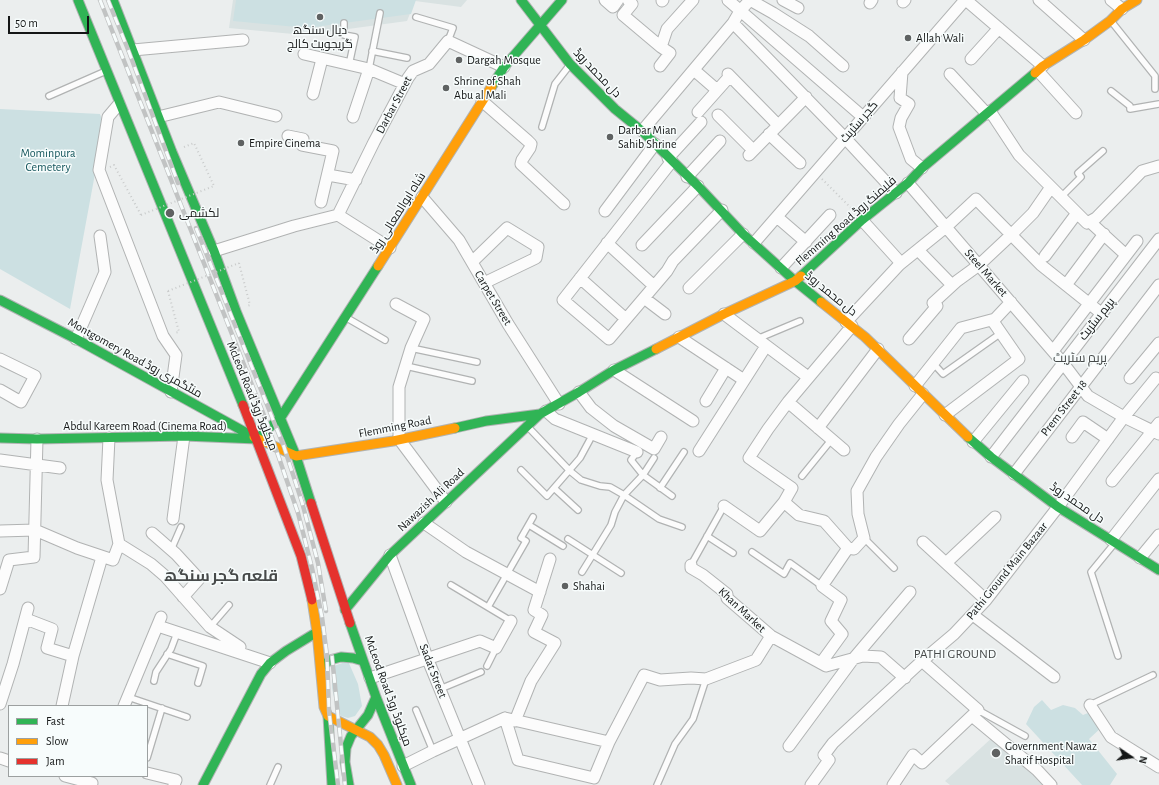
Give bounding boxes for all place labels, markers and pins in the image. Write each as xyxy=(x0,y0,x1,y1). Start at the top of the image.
marker: دیال سنگھ گریجویٹ کالج xyxy=(315,12,325,22)
place label: دیال سنگھ گریجویٹ کالج xyxy=(287,23,353,51)
place label: Allah Wali xyxy=(916,31,964,45)
marker: Allah Wali xyxy=(903,33,913,43)
place label: Dargah Mosque xyxy=(467,53,541,67)
marker: Dargah Mosque xyxy=(454,55,464,65)
place label: Shrine of Shah Abu al Mali xyxy=(454,74,521,102)
marker: Shrine of Shah Abu al Mali xyxy=(441,83,451,93)
place label: Darbar Mian Sahib Shrine xyxy=(618,123,676,151)
marker: Darbar Mian Sahib Shrine xyxy=(605,132,615,142)
place label: Empire Cinema xyxy=(249,136,321,150)
marker: Empire Cinema xyxy=(236,138,246,148)
place label: لکشمی xyxy=(179,206,219,220)
marker: لکشمی xyxy=(164,207,176,219)
place label: Shahai xyxy=(573,579,605,593)
marker: Shahai xyxy=(560,581,570,591)
place label: Government Nawaz Sharif Hospital xyxy=(1005,739,1097,767)
marker: Government Nawaz Sharif Hospital xyxy=(990,747,1002,759)

